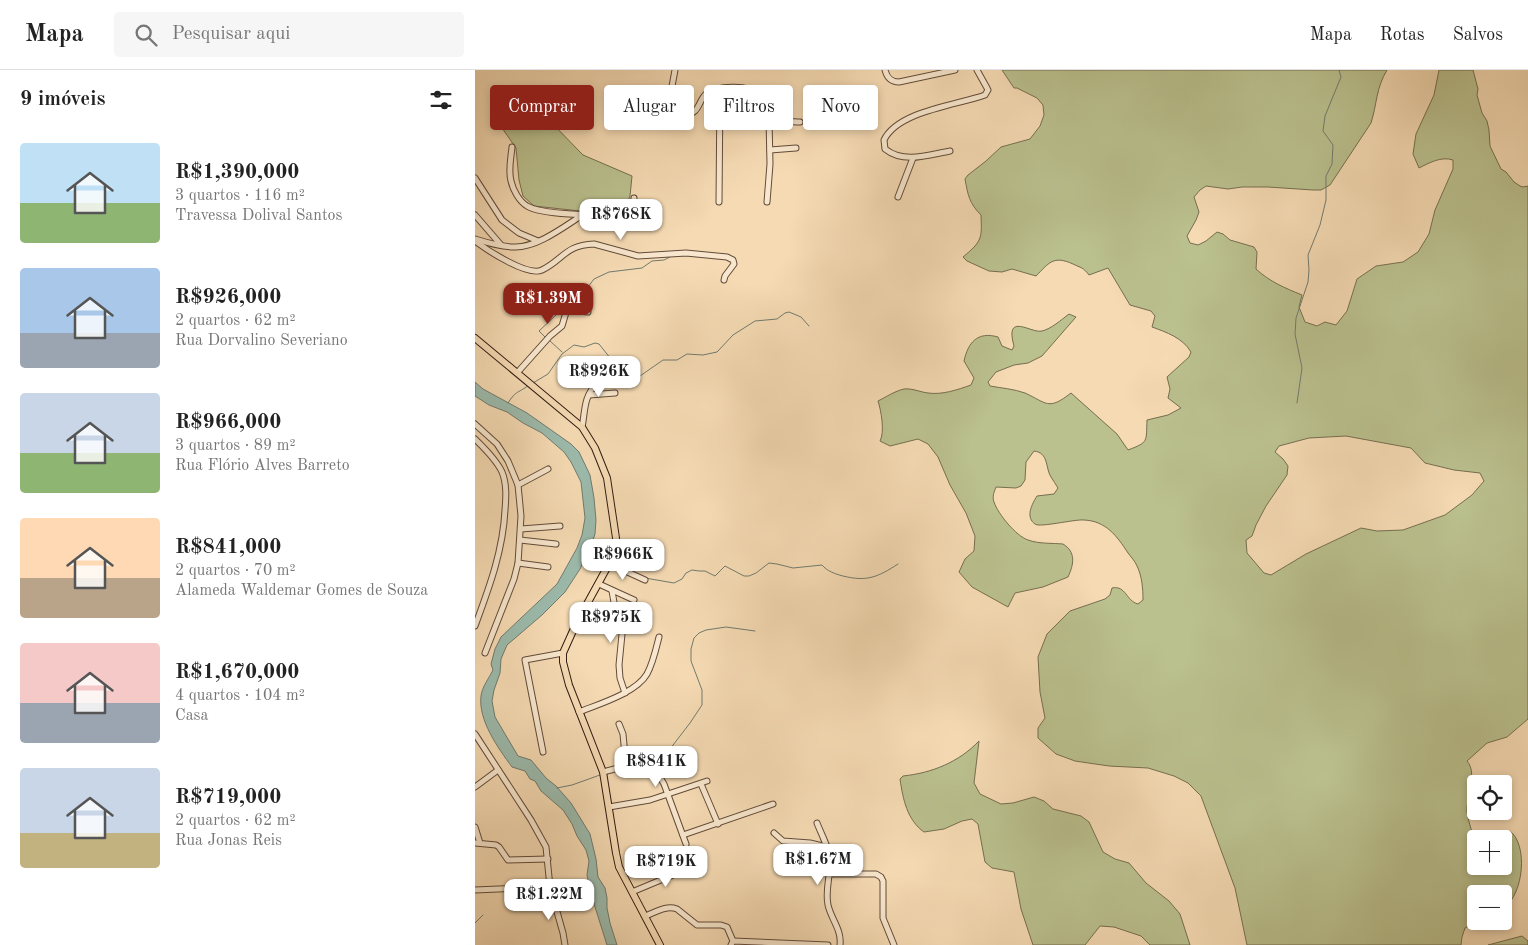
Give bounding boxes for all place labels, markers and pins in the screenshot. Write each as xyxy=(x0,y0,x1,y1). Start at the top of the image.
pin: R$768K xyxy=(580,198,662,241)
pin: R$1.39M xyxy=(502,282,594,325)
pin: R$926K xyxy=(558,356,640,398)
pin: R$966K xyxy=(582,538,664,581)
pin: R$975K xyxy=(570,602,652,644)
pin: R$841K xyxy=(615,746,697,788)
pin: R$1.67M xyxy=(772,844,864,886)
pin: R$719K xyxy=(625,846,707,888)
pin: R$1.22M xyxy=(503,878,595,921)

